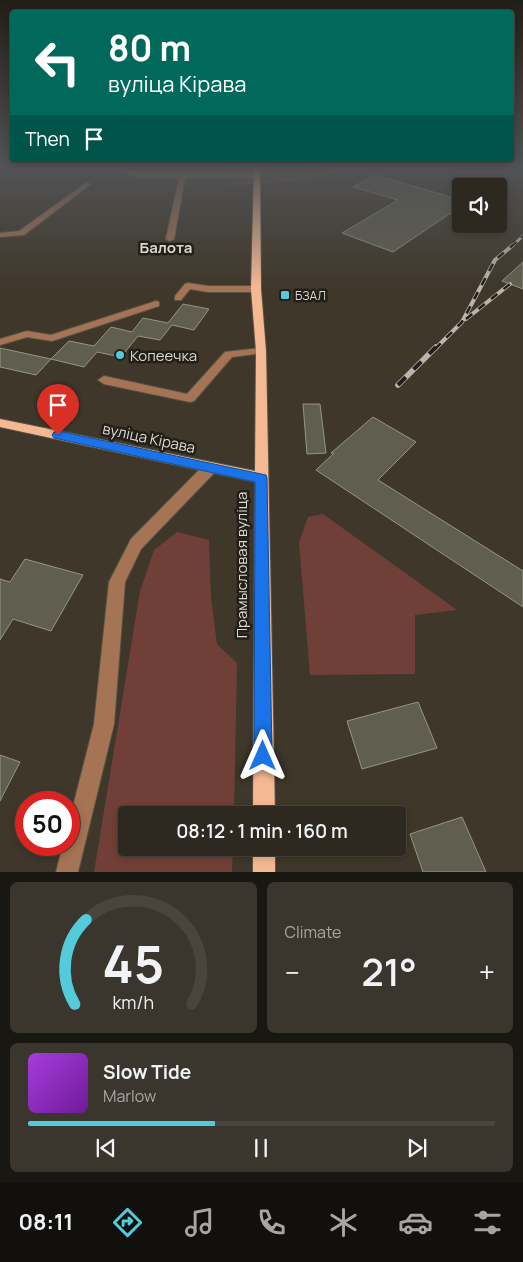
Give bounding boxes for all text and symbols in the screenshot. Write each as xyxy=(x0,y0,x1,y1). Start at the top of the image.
text: 80 m xyxy=(108,24,191,72)
icon: left xyxy=(25,30,90,95)
text: вуліца Кірава xyxy=(108,69,246,99)
icon: arrive xyxy=(80,125,108,153)
text: Then xyxy=(25,126,70,152)
map controls xyxy=(452,178,507,233)
button: sound xyxy=(452,178,507,233)
district label: Балота xyxy=(140,237,192,258)
place label: БЗАЛ xyxy=(295,287,326,304)
marker: БЗАЛ xyxy=(279,289,291,301)
place label: Копеечка xyxy=(130,345,197,366)
marker: Копеечка xyxy=(114,349,126,361)
pin xyxy=(37,384,79,435)
icon: arrive xyxy=(44,391,72,419)
street label: вуліца Кірава xyxy=(101,418,197,458)
street label: Прамысловая вуліца xyxy=(231,492,252,638)
position arrow xyxy=(236,729,288,781)
speed limit sign: 50 xyxy=(15,791,80,856)
text: 08:12 · 1 min · 160 m xyxy=(176,818,348,844)
text: Climate xyxy=(285,921,341,943)
text: 45 xyxy=(102,928,164,999)
text: 21° xyxy=(362,945,417,997)
text: − xyxy=(285,953,300,991)
text: + xyxy=(479,953,495,991)
text: km/h xyxy=(112,990,154,1014)
text: Slow Tide xyxy=(103,1059,191,1085)
text: Marlow xyxy=(103,1085,156,1107)
icon: previous xyxy=(92,1134,120,1162)
icon: pause xyxy=(247,1134,275,1162)
icon: next xyxy=(403,1134,431,1162)
icon: directions xyxy=(110,1205,145,1240)
icon: music xyxy=(182,1205,217,1240)
icon: phone xyxy=(254,1205,289,1240)
icon: climate xyxy=(326,1205,361,1240)
icon: car xyxy=(398,1205,433,1240)
icon: filters xyxy=(470,1205,505,1240)
text: 08:11 xyxy=(18,1207,73,1237)

